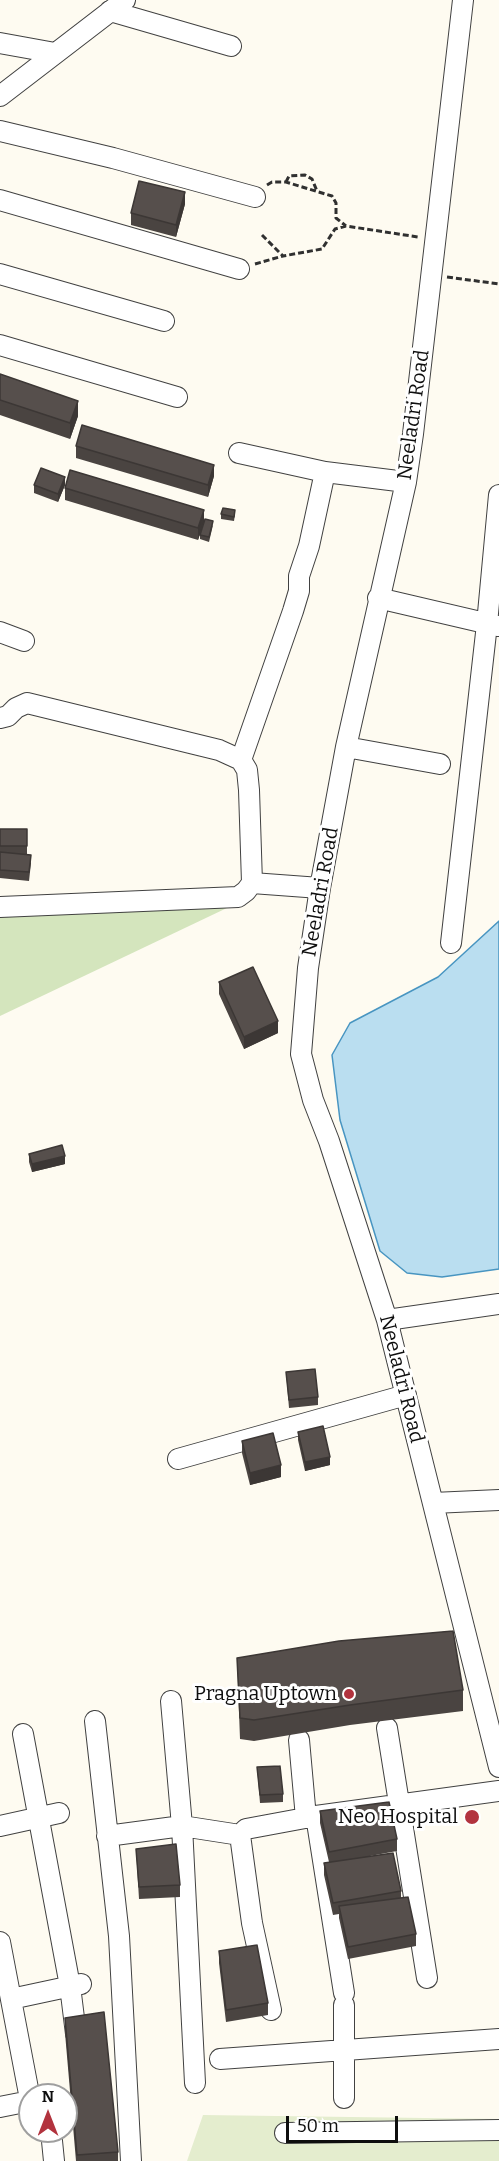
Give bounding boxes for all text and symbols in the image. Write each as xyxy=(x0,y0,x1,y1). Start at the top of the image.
street label: Neeladri Road xyxy=(393,348,435,482)
street label: Neeladri Road xyxy=(298,825,344,959)
street label: Neeladri Road xyxy=(373,1312,429,1446)
place label: Pragna Uptown xyxy=(194,1682,337,1706)
marker: Pragna Uptown xyxy=(342,1687,356,1701)
place label: Neo Hospital xyxy=(338,1805,458,1829)
marker: Neo Hospital xyxy=(463,1808,481,1826)
north arrow xyxy=(18,2083,78,2143)
text: N xyxy=(42,2087,54,2106)
scale bar xyxy=(289,2104,402,2142)
text: 50 m xyxy=(297,2115,339,2137)

